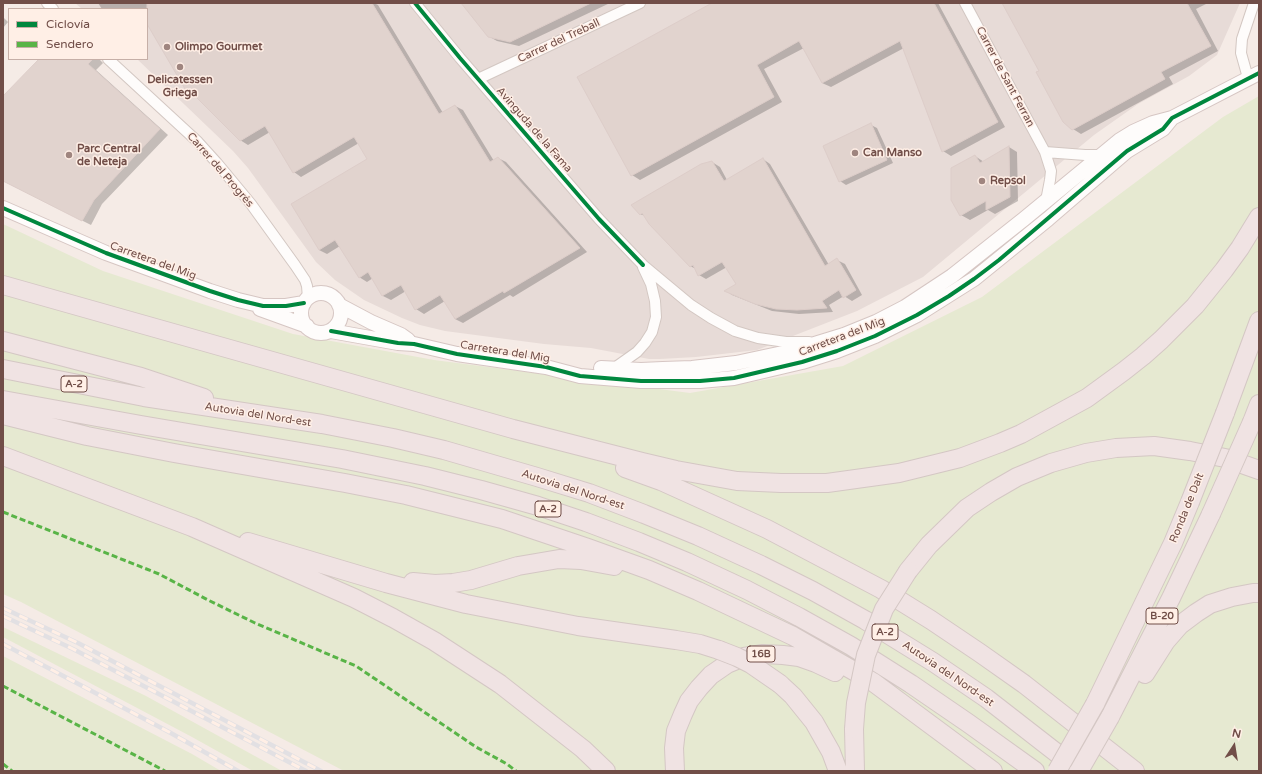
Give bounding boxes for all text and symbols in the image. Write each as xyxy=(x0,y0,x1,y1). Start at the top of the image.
legend xyxy=(8,8,148,60)
street label: Carrer del Treball xyxy=(516,16,602,66)
text: Ciclovía xyxy=(46,17,90,31)
street label: Carrer de Sant Ferran xyxy=(973,25,1037,129)
text: Sendero xyxy=(46,37,94,51)
place label: Olimpo Gourmet xyxy=(175,40,262,54)
marker: Olimpo Gourmet xyxy=(162,42,172,52)
marker: Delicatessen Griega xyxy=(175,62,185,72)
place label: Delicatessen Griega xyxy=(147,73,213,99)
street label: Avinguda de la Fama xyxy=(493,85,575,175)
street label: Carrer del Progrés xyxy=(184,130,256,210)
place label: Parc Central de Neteja xyxy=(77,142,141,168)
place label: Can Manso xyxy=(863,146,922,160)
marker: Can Manso xyxy=(850,148,860,158)
marker: Parc Central de Neteja xyxy=(64,150,74,160)
place label: Repsol xyxy=(990,174,1026,188)
marker: Repsol xyxy=(977,176,987,186)
street label: Carretera del Mig xyxy=(108,239,198,283)
street label: Carretera del Mig xyxy=(797,315,887,359)
street label: Carretera del Mig xyxy=(459,338,551,366)
road number: A-2 xyxy=(61,376,87,392)
street label: Autovia del Nord-est xyxy=(204,400,312,430)
street label: Autovia del Nord-est xyxy=(520,467,626,513)
street label: Ronda de Dalt xyxy=(1167,471,1207,545)
road number: A-2 xyxy=(535,501,561,517)
road number: B-20 xyxy=(1146,608,1178,624)
road number: A-2 xyxy=(872,624,898,640)
street label: Autovia del Nord-est xyxy=(900,638,996,710)
road number: 16B xyxy=(747,646,775,662)
north arrow xyxy=(1214,726,1254,766)
text: N xyxy=(1231,726,1242,741)

